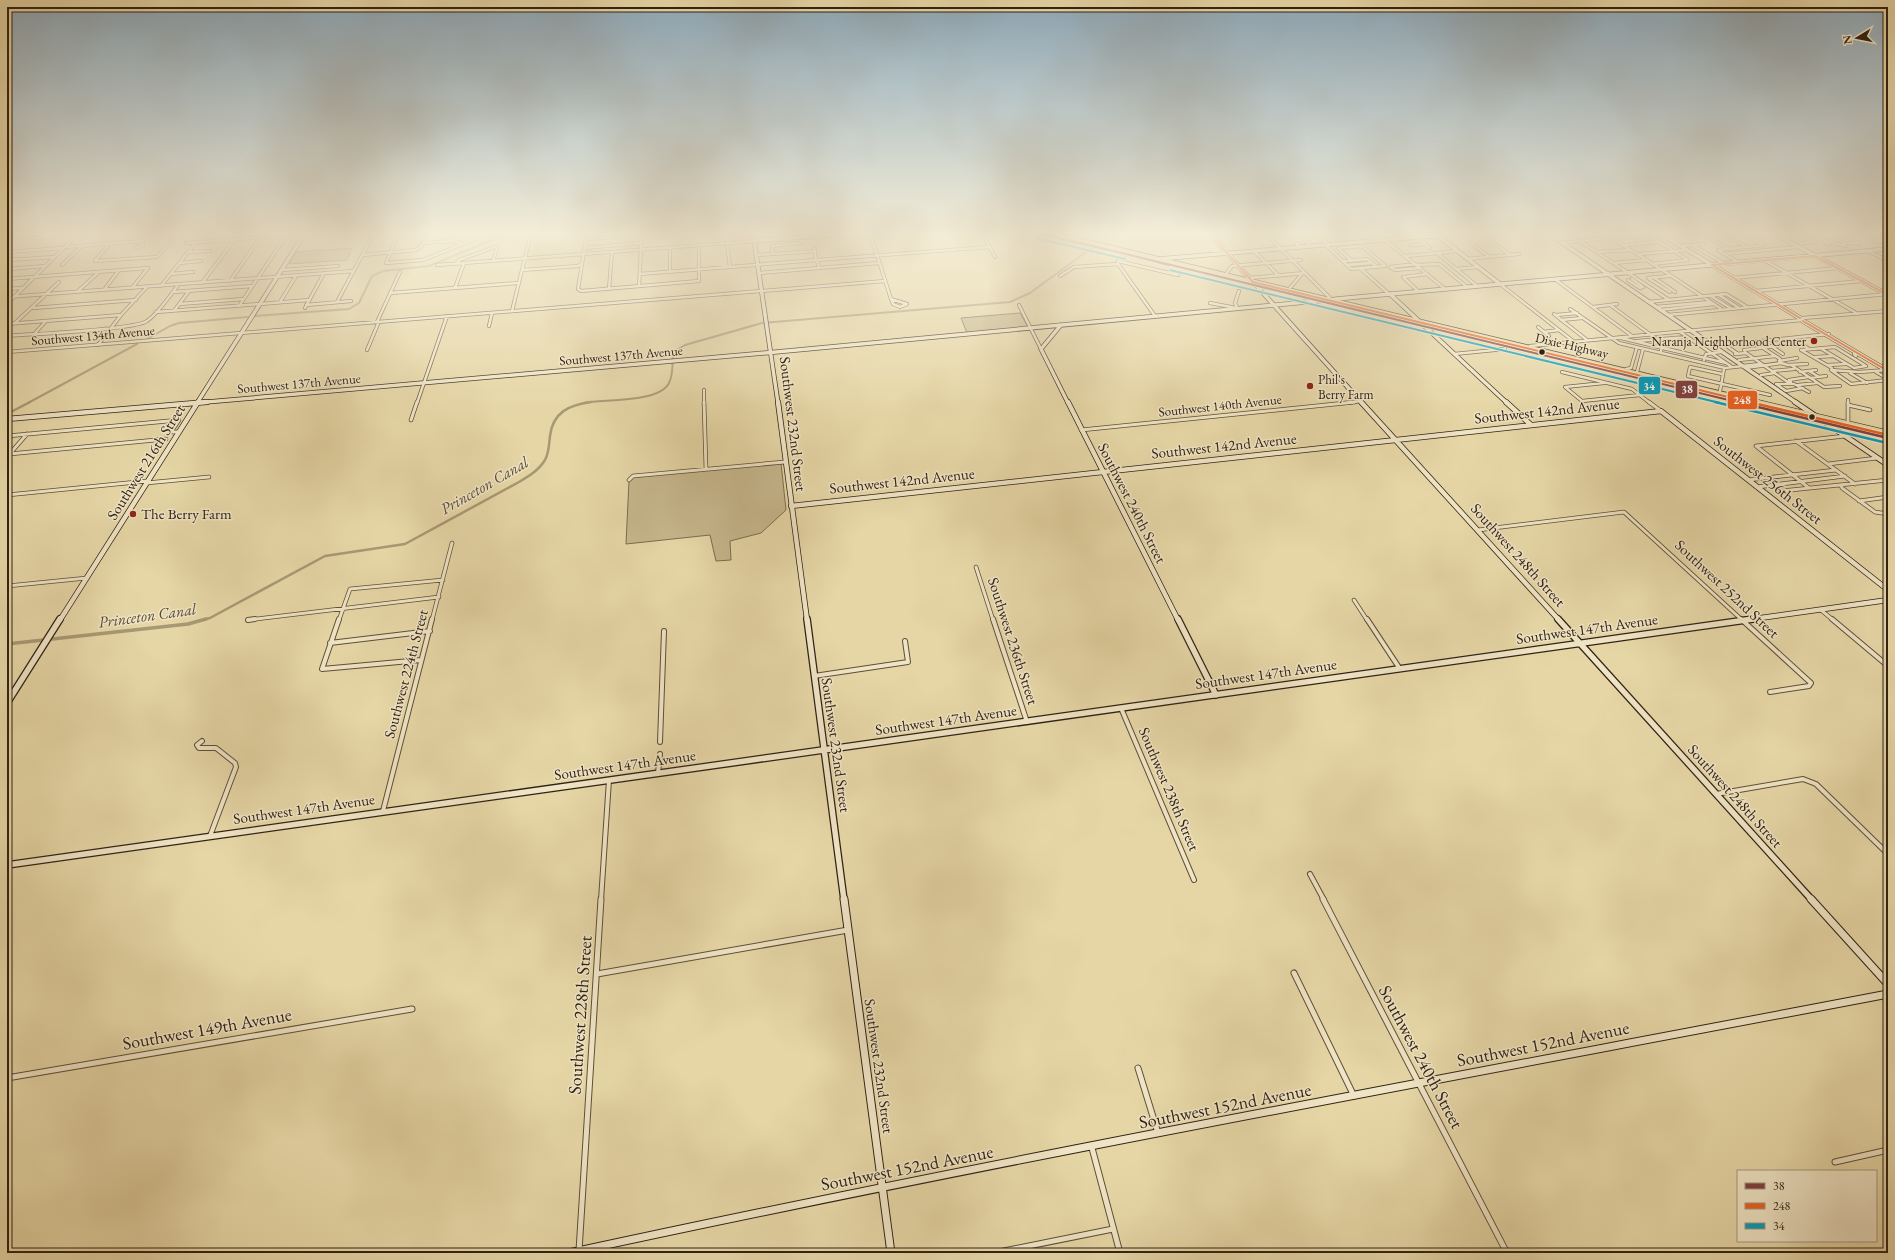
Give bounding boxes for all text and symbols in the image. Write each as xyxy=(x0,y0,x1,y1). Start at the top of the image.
north arrow xyxy=(1837,18,1877,58)
text: N xyxy=(1839,34,1855,45)
street label: Southwest 134th Avenue xyxy=(31,322,155,349)
street label: Dixie Highway xyxy=(1534,329,1610,362)
place label: Naranja Neighborhood Center xyxy=(1652,333,1807,350)
marker: Naranja Neighborhood Center xyxy=(1809,336,1819,346)
street label: Southwest 137th Avenue xyxy=(559,342,683,369)
unlabelled marker xyxy=(1537,347,1547,357)
street label: Southwest 232nd Street xyxy=(776,355,811,493)
street label: Southwest 137th Avenue xyxy=(237,370,361,397)
place label: Phil's Berry Farm xyxy=(1318,371,1374,403)
line badge: 34 xyxy=(1638,376,1661,395)
text: 34 xyxy=(1643,379,1655,393)
line badge: 38 xyxy=(1675,380,1698,399)
marker: Phil's Berry Farm xyxy=(1305,381,1315,391)
text: 38 xyxy=(1681,382,1693,396)
line badge: 248 xyxy=(1727,390,1758,410)
street label: Southwest 140th Avenue xyxy=(1158,391,1282,420)
street label: Southwest 142nd Avenue xyxy=(1473,393,1621,428)
text: 248 xyxy=(1733,393,1751,407)
street label: Southwest 216th Street xyxy=(102,400,189,523)
unlabelled marker xyxy=(1807,412,1817,422)
street label: Southwest 142nd Avenue xyxy=(1150,428,1298,463)
street label: Southwest 256th Street xyxy=(1710,431,1827,528)
street label: Southwest 240th Street xyxy=(1094,439,1171,566)
water label: Princeton Canal xyxy=(436,451,533,519)
street label: Southwest 142nd Avenue xyxy=(828,463,976,498)
street label: Southwest 248th Street xyxy=(1467,499,1570,611)
place label: The Berry Farm xyxy=(141,504,232,523)
marker: The Berry Farm xyxy=(128,509,138,519)
street label: Southwest 252nd Street xyxy=(1671,535,1784,642)
street label: Southwest 236th Street xyxy=(984,575,1043,707)
water label: Princeton Canal xyxy=(97,598,198,633)
street label: Southwest 224th Street xyxy=(379,607,432,740)
street label: Southwest 147th Avenue xyxy=(1515,609,1659,648)
street label: Southwest 147th Avenue xyxy=(1194,654,1338,693)
street label: Southwest 232nd Street xyxy=(818,676,855,814)
street label: Southwest 147th Avenue xyxy=(874,700,1018,739)
street label: Southwest 238th Street xyxy=(1135,724,1204,854)
street label: Southwest 248th Street xyxy=(1684,740,1787,852)
street label: Southwest 147th Avenue xyxy=(553,745,697,784)
street label: Southwest 147th Avenue xyxy=(232,789,376,828)
street label: Southwest 228th Street xyxy=(562,934,597,1095)
street label: Southwest 240th Street xyxy=(1374,981,1469,1133)
street label: Southwest 232nd Street xyxy=(861,997,898,1135)
street label: Southwest 149th Avenue xyxy=(121,1002,293,1055)
street label: Southwest 152nd Avenue xyxy=(1455,1016,1631,1071)
street label: Southwest 152nd Avenue xyxy=(1137,1078,1313,1133)
street label: Southwest 152nd Avenue xyxy=(819,1140,995,1195)
legend xyxy=(1737,1170,1877,1242)
text: 38 xyxy=(1773,1178,1785,1194)
text: 248 xyxy=(1773,1198,1791,1214)
text: 34 xyxy=(1773,1218,1785,1234)

